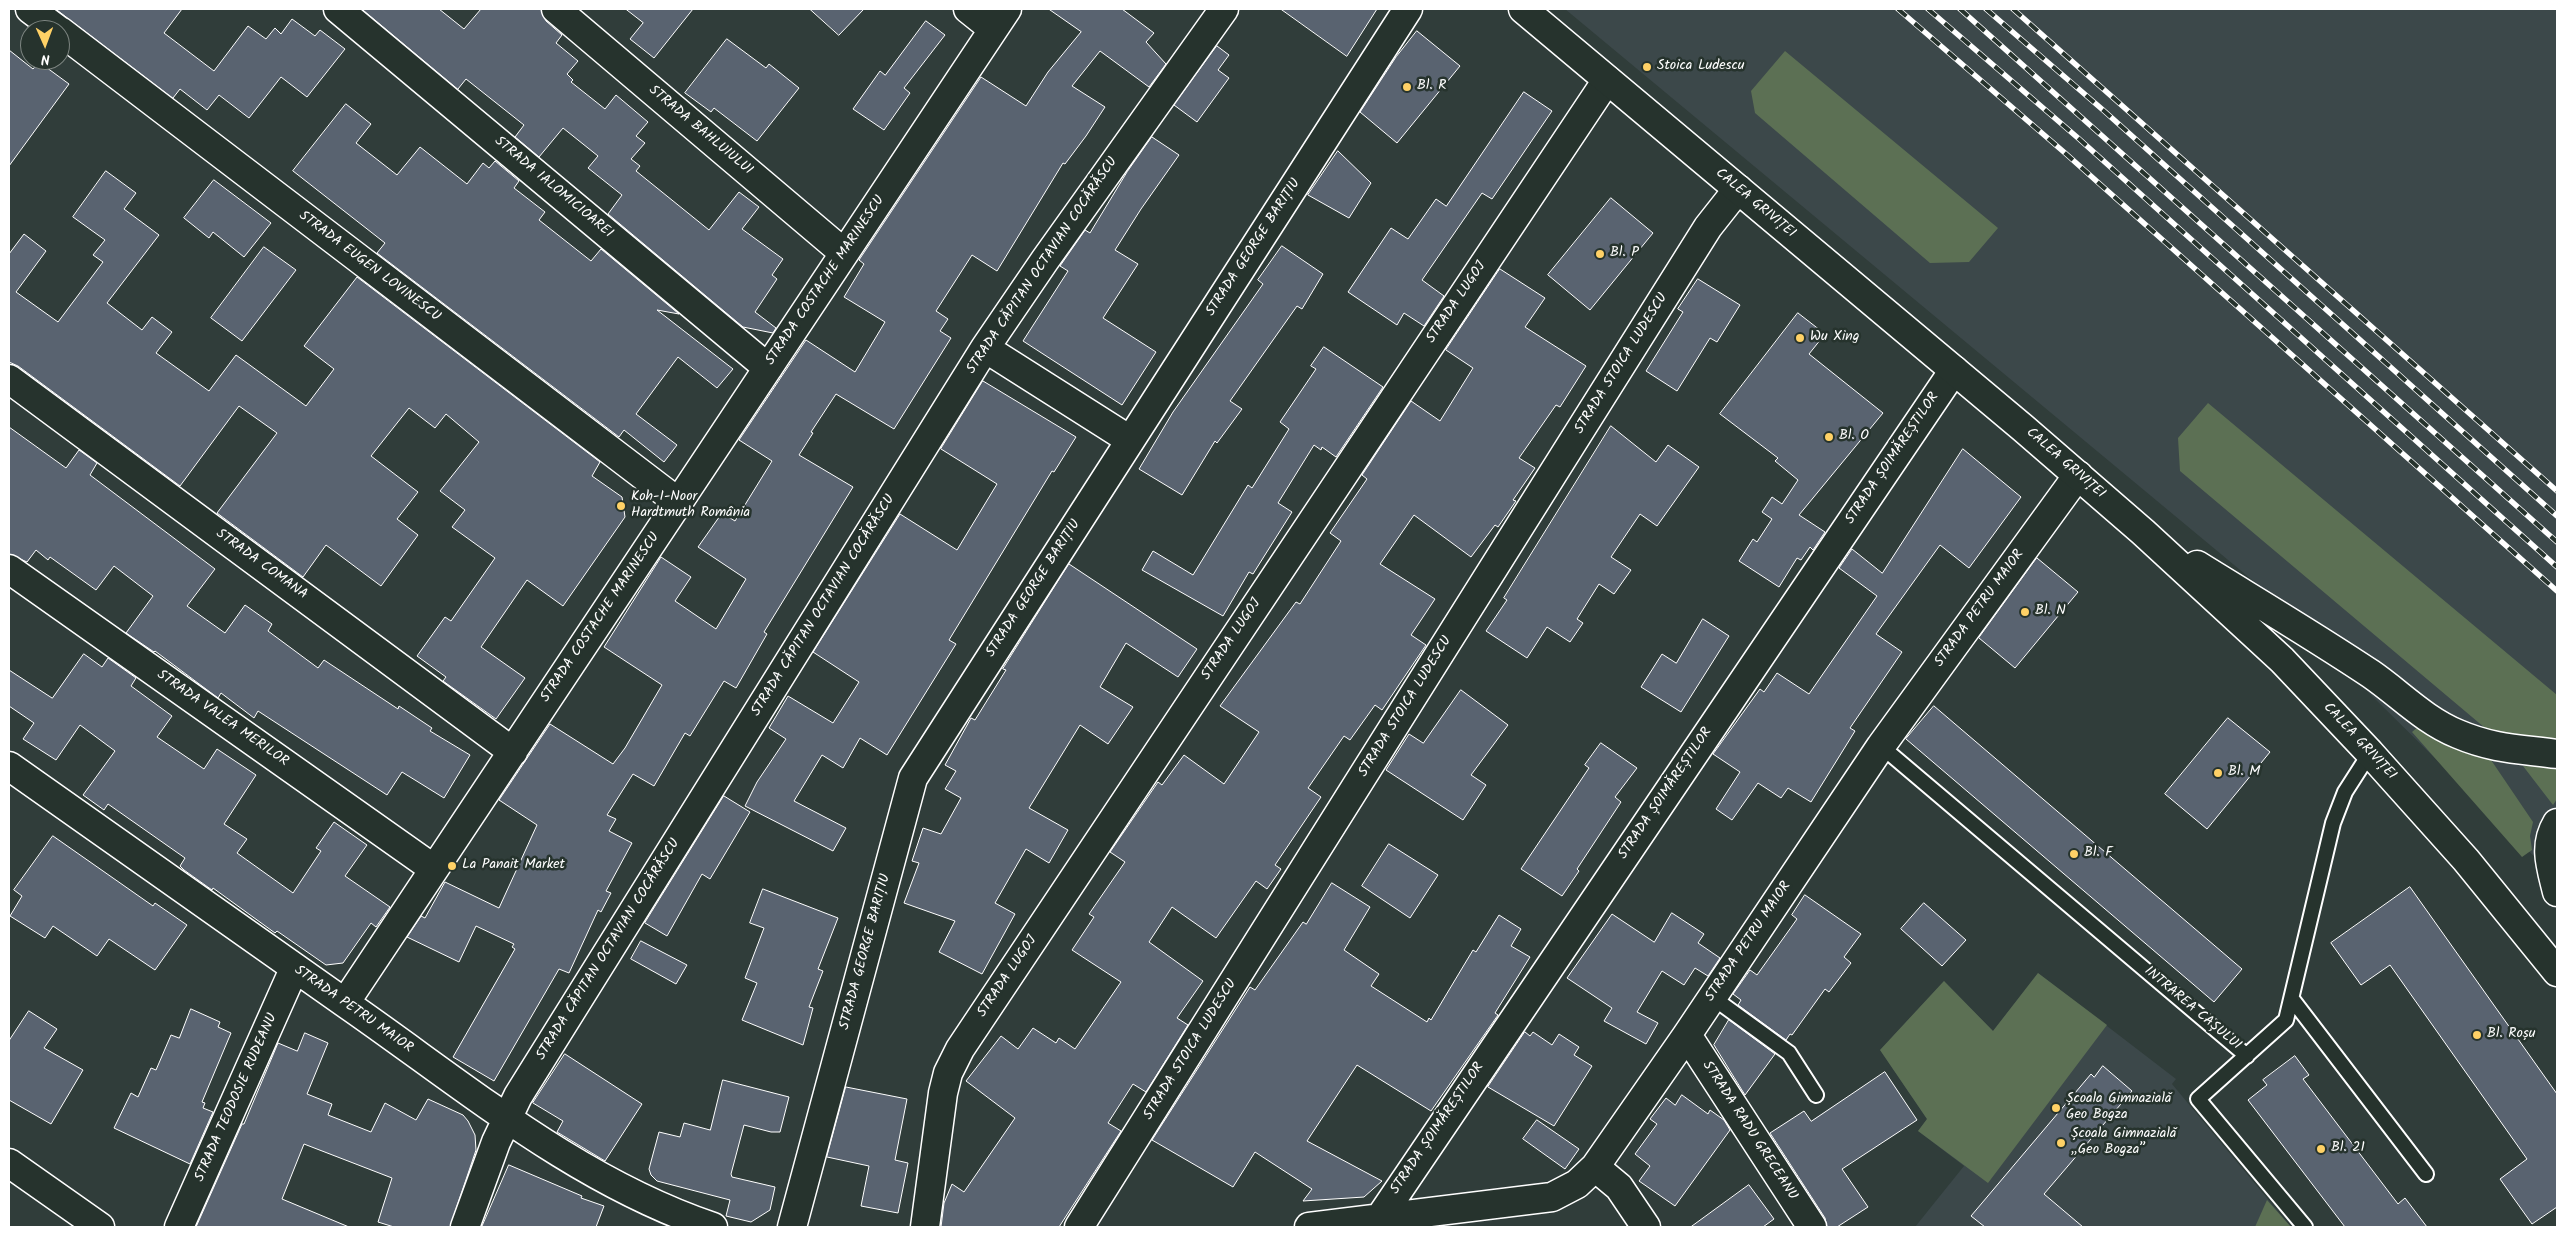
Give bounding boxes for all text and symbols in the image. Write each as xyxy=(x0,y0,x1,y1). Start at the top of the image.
north arrow xyxy=(20,20,70,70)
text: N xyxy=(41,48,50,70)
place label: Stoica Ludescu xyxy=(1657,59,1745,75)
marker: Stoica Ludescu xyxy=(1641,61,1653,73)
place label: Bl. R xyxy=(1417,79,1446,95)
marker: Bl. R xyxy=(1401,81,1413,93)
street label: STRADA BAHLUIULUI xyxy=(645,83,755,179)
street label: STRADA IALOMICIOAREI xyxy=(490,133,616,243)
street label: STRADA CĂPITAN OCTAVIAN COCĂRĂSCU xyxy=(964,154,1122,378)
street label: CALEA GRIVIȚEI xyxy=(1711,166,1799,242)
street label: STRADA GEORGE BARIȚIU xyxy=(1203,176,1305,320)
street label: STRADA COSTACHE MARINESCU xyxy=(763,193,889,369)
street label: STRADA EUGEN LOVINESCU xyxy=(295,208,443,326)
place label: Bl. P xyxy=(1610,246,1639,262)
marker: Bl. P xyxy=(1594,248,1606,260)
street label: STRADA LUGOJ xyxy=(1424,259,1490,347)
street label: STRADA STOICA LUDESCU xyxy=(1572,291,1672,437)
place label: Wu Xing xyxy=(1810,330,1859,346)
marker: Wu Xing xyxy=(1794,332,1806,344)
street label: STRADA ȘOIMĂREȘTILOR xyxy=(1843,390,1943,528)
street label: CALEA GRIVIȚEI xyxy=(2022,425,2108,503)
place label: Bl. O xyxy=(1839,429,1869,445)
marker: Bl. O xyxy=(1823,431,1835,443)
place label: Koh-I-Noor Hardtmuth România xyxy=(631,490,750,522)
street label: STRADA CĂPITAN OCTAVIAN COCĂRĂSCU xyxy=(749,492,899,720)
marker: Koh-I-Noor Hardtmuth România xyxy=(615,500,627,512)
street label: STRADA GEORGE BARIȚIU xyxy=(983,517,1085,661)
street label: STRADA COMANA xyxy=(212,526,310,604)
street label: STRADA COSTACHE MARINESCU xyxy=(538,530,664,706)
street label: STRADA PETRU MAIOR xyxy=(1932,547,2028,671)
street label: STRADA LUGOJ xyxy=(1199,596,1265,684)
place label: Bl. N xyxy=(2035,604,2066,620)
marker: Bl. N xyxy=(2019,606,2031,618)
street label: STRADA STOICA LUDESCU xyxy=(1356,634,1456,780)
street label: STRADA VALEA MERILOR xyxy=(153,667,291,771)
street label: CALEA GRIVIȚEI xyxy=(2319,700,2399,784)
street label: STRADA ȘOIMĂREȘTILOR xyxy=(1616,725,1716,863)
place label: Bl. M xyxy=(2228,765,2260,781)
marker: Bl. M xyxy=(2212,767,2224,779)
street label: STRADA CĂPITAN OCTAVIAN COCĂRĂSCU xyxy=(534,836,684,1064)
place label: Bl. F xyxy=(2084,846,2113,862)
marker: Bl. F xyxy=(2068,848,2080,860)
place label: La Panait Market xyxy=(462,858,565,874)
marker: La Panait Market xyxy=(446,860,458,872)
street label: STRADA GEORGE BARIȚIU xyxy=(837,872,895,1032)
street label: STRADA PETRU MAIOR xyxy=(1703,879,1795,1005)
street label: STRADA LUGOJ xyxy=(975,933,1041,1021)
street label: STRADA PETRU MAIOR xyxy=(290,963,416,1057)
street label: INTRAREA CAȘULUI xyxy=(2140,963,2244,1055)
street label: STRADA STOICA LUDESCU xyxy=(1141,977,1241,1123)
street label: STRADA TEODOSIE RUDEANU xyxy=(192,1011,282,1185)
place label: Bl. Roșu xyxy=(2487,1027,2535,1043)
marker: Bl. Roșu xyxy=(2471,1029,2483,1041)
street label: STRADA RADU GRECEANU xyxy=(1698,1058,1800,1204)
street label: STRADA ȘOIMĂREȘTILOR xyxy=(1388,1060,1488,1198)
place label: Școala Gimnazială Geo Bogza xyxy=(2066,1092,2171,1124)
marker: Școala Gimnazială Geo Bogza xyxy=(2050,1102,2062,1114)
place label: Școala Gimnazială „Geo Bogza” xyxy=(2071,1127,2176,1160)
marker: Școala Gimnazială „Geo Bogza” xyxy=(2055,1137,2067,1149)
place label: Bl. 21 xyxy=(2331,1141,2365,1157)
marker: Bl. 21 xyxy=(2315,1143,2327,1155)

